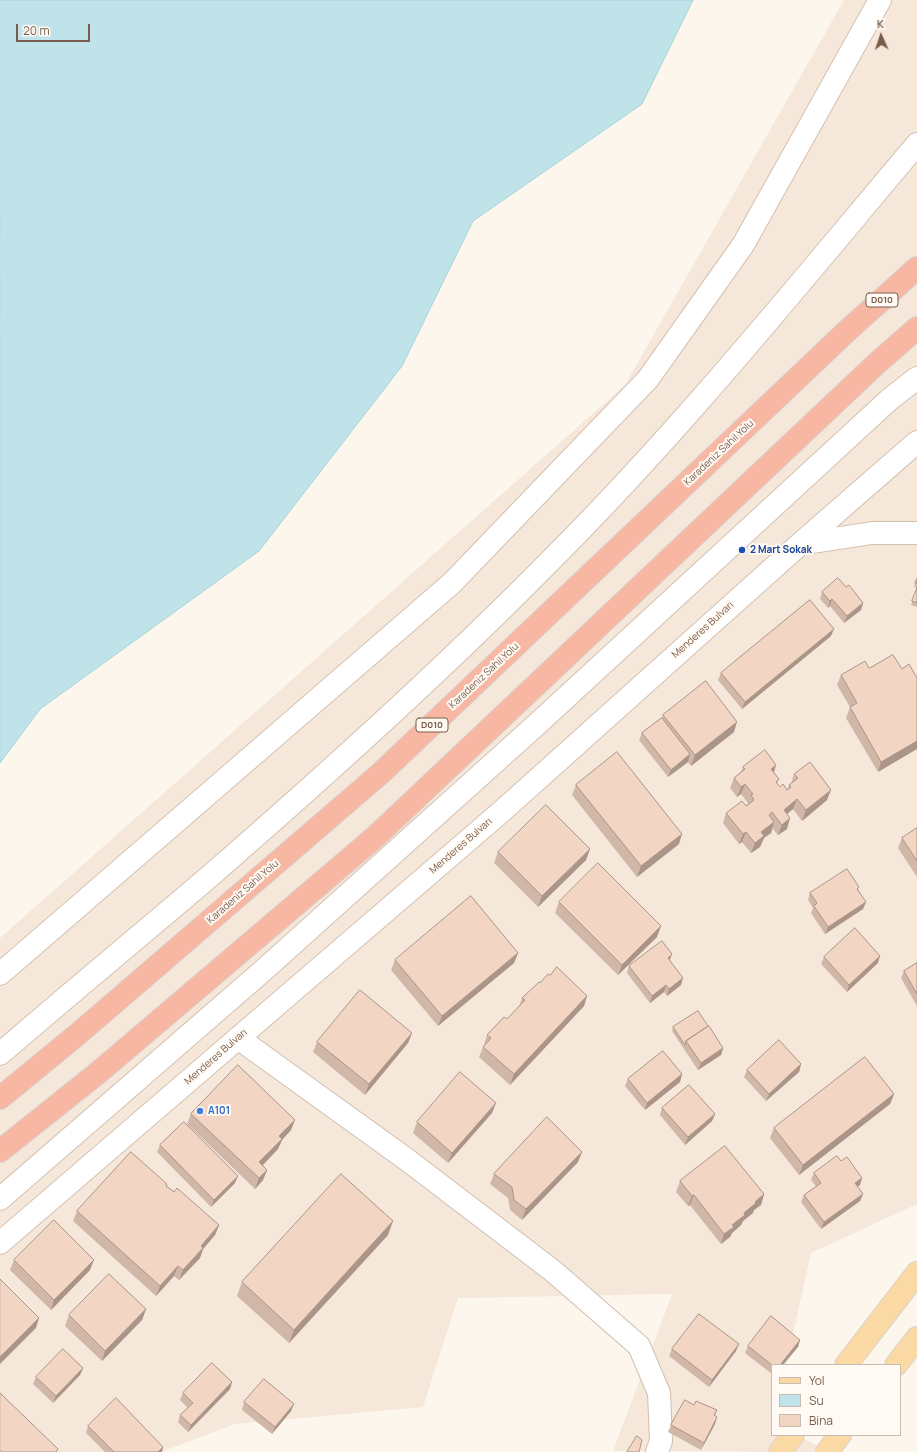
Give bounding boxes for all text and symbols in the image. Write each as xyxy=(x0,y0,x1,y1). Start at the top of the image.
scale bar xyxy=(18,16,92,42)
north arrow xyxy=(861,16,901,56)
text: K xyxy=(876,16,884,31)
text: 20 m xyxy=(23,22,50,39)
road number: D010 xyxy=(866,293,898,307)
street label: Karadeniz Sahil Yolu xyxy=(682,418,756,488)
place label: 2 Mart Sokak xyxy=(750,544,812,556)
marker: 2 Mart Sokak xyxy=(737,545,747,555)
street label: Menderes Bulvarı xyxy=(670,599,736,661)
street label: Karadeniz Sahil Yolu xyxy=(447,641,521,711)
road number: D010 xyxy=(416,718,448,732)
street label: Menderes Bulvarı xyxy=(427,816,495,876)
street label: Karadeniz Sahil Yolu xyxy=(205,858,281,926)
street label: Menderes Bulvarı xyxy=(182,1027,250,1087)
place label: A101 xyxy=(208,1105,230,1117)
marker: A101 xyxy=(195,1106,205,1116)
legend xyxy=(771,1364,901,1436)
text: Yol xyxy=(809,1372,825,1389)
text: Su xyxy=(809,1392,824,1409)
text: Bina xyxy=(809,1412,833,1429)

